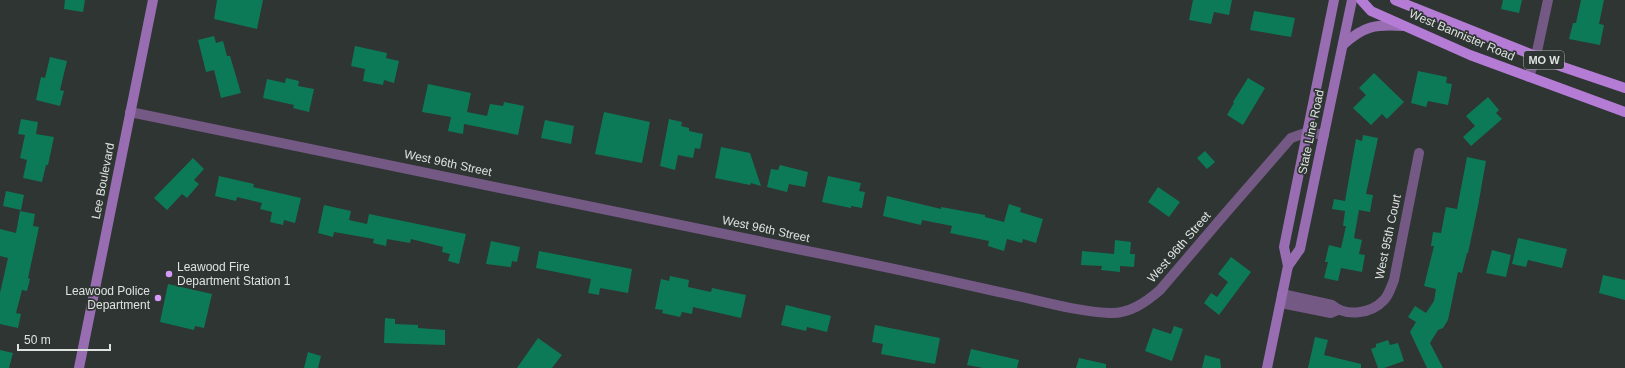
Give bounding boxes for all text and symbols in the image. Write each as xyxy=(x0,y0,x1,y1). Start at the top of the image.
street label: West Bannister Road xyxy=(1407,6,1517,64)
road number: MO W xyxy=(1524,51,1564,69)
street label: State Line Road xyxy=(1295,88,1327,176)
street label: Lee Boulevard xyxy=(89,142,117,220)
street label: West 96th Street xyxy=(403,147,494,179)
street label: West 95th Court xyxy=(1372,193,1404,281)
street label: West 96th Street xyxy=(1144,208,1214,285)
street label: West 96th Street xyxy=(721,213,812,245)
place label: Leawood Fire Department Station 1 xyxy=(177,260,291,288)
marker: Leawood Fire Department Station 1 xyxy=(164,269,174,279)
place label: Leawood Police Department xyxy=(65,284,151,312)
marker: Leawood Police Department xyxy=(153,293,163,303)
scale bar xyxy=(18,326,110,352)
text: 50 m xyxy=(24,333,51,347)

